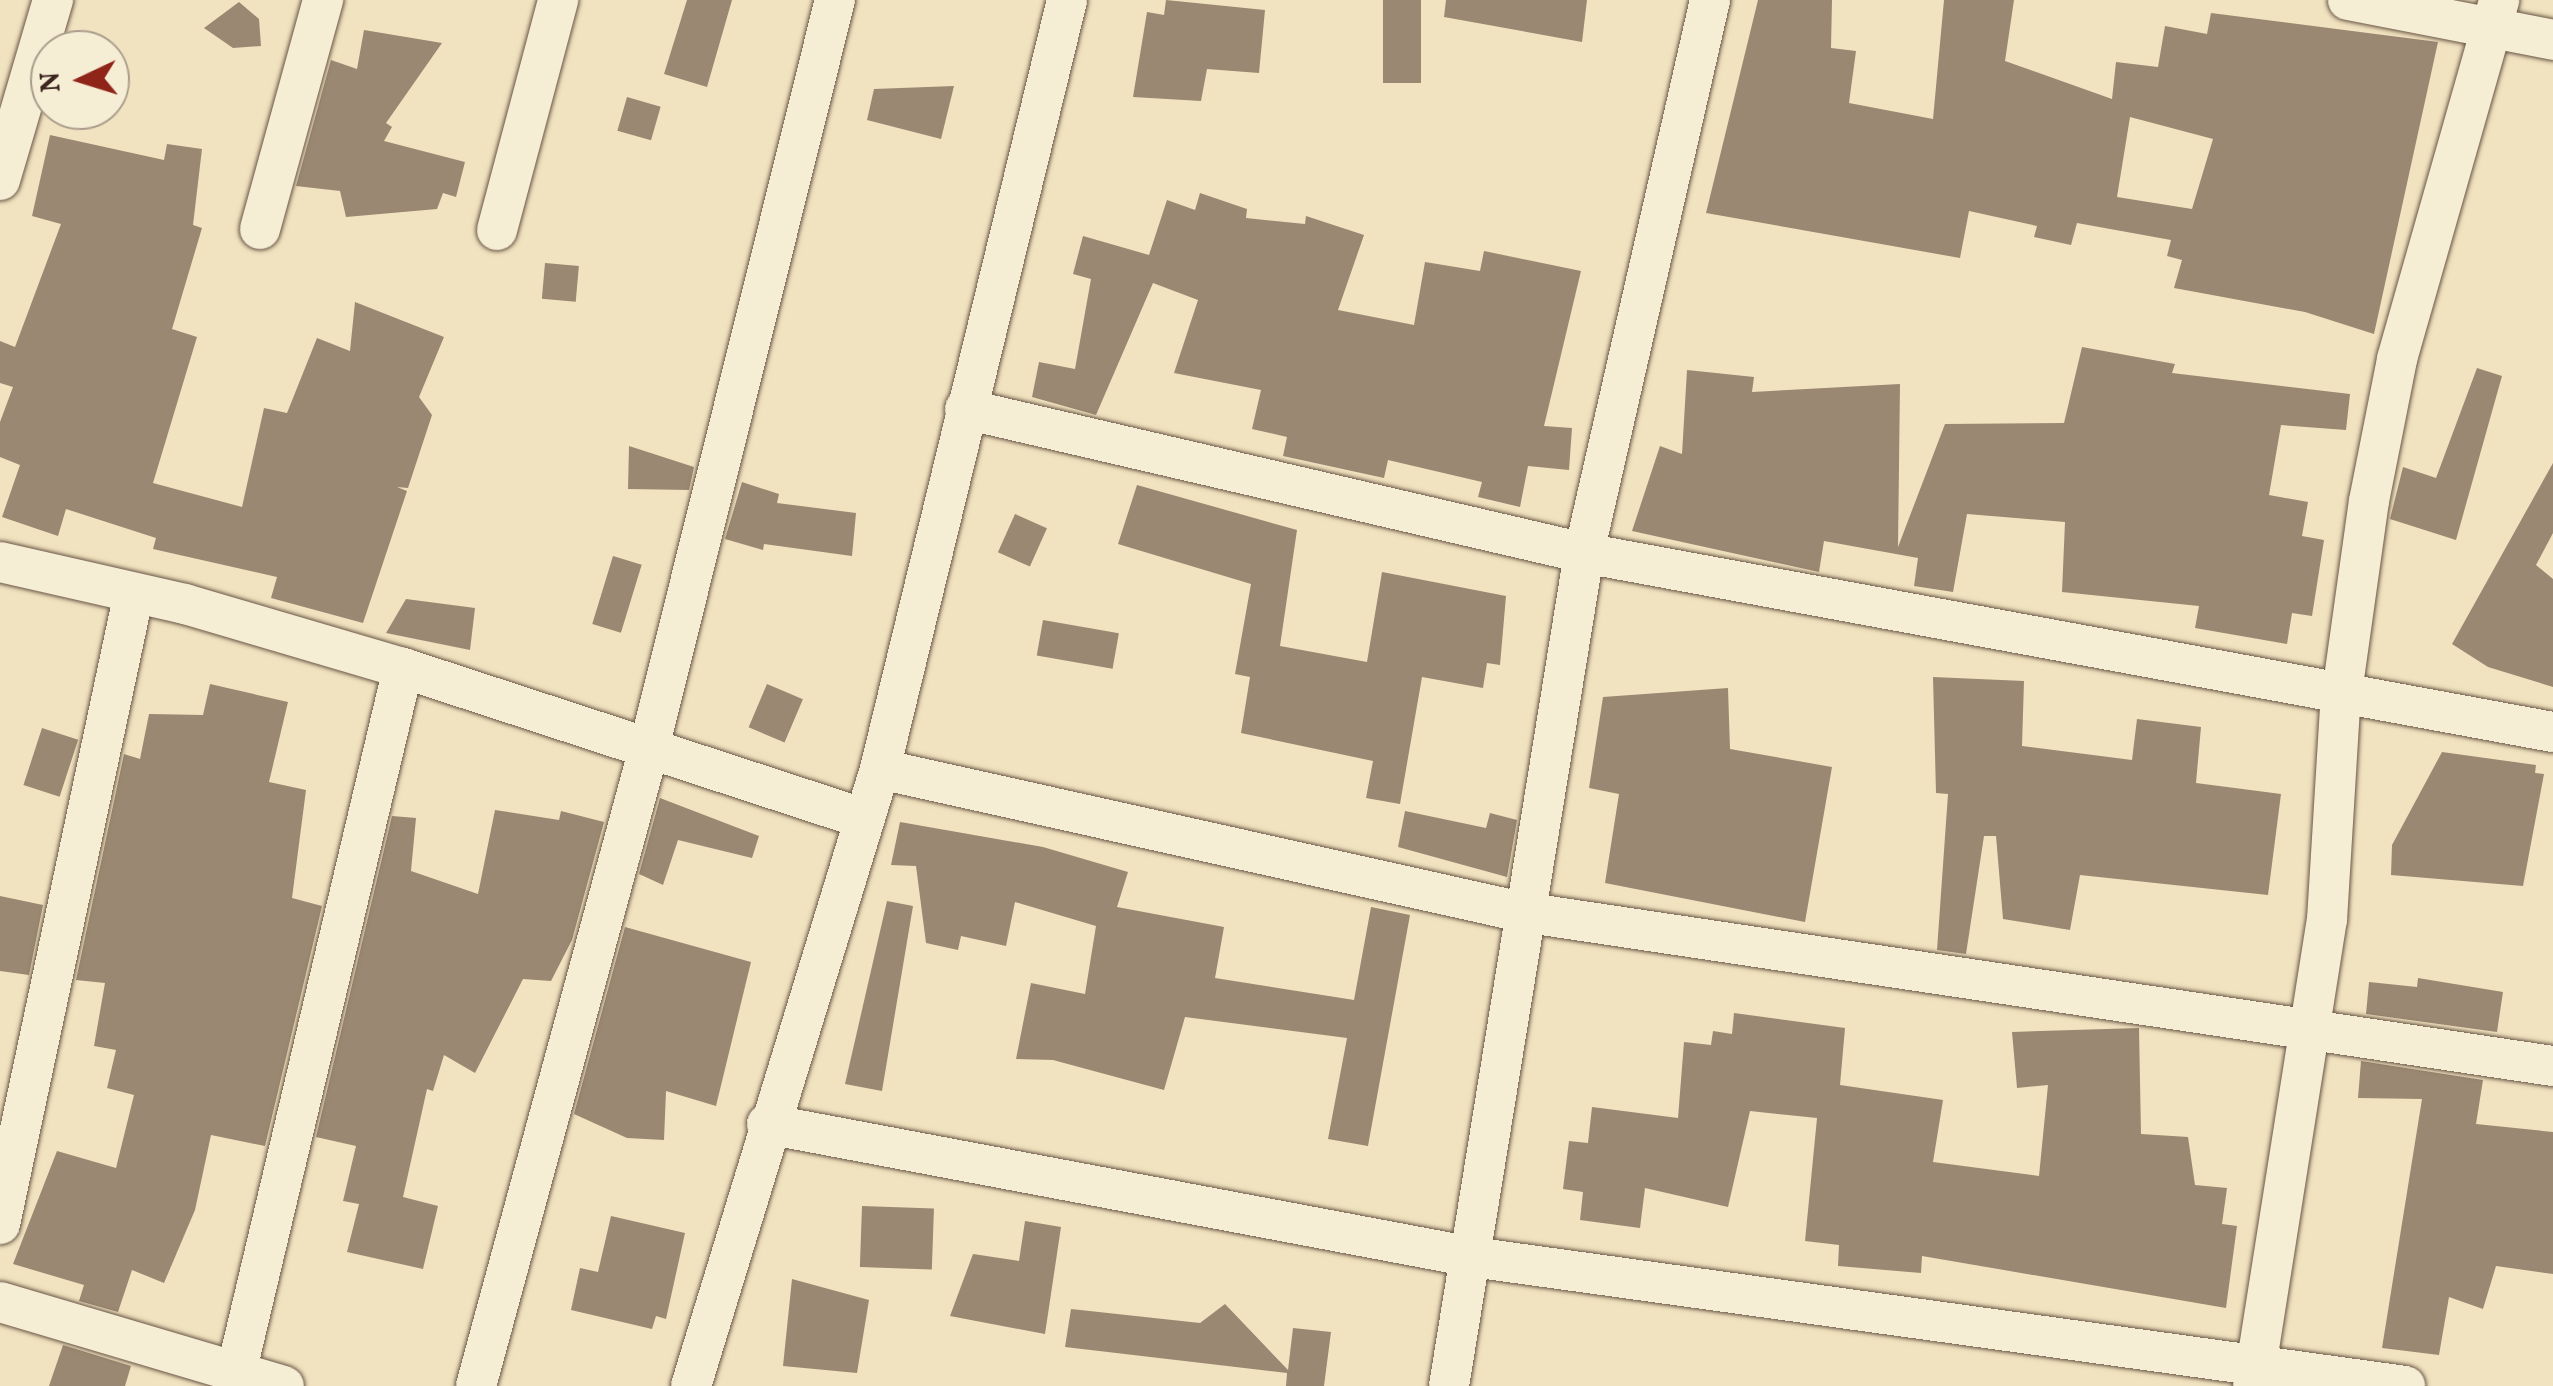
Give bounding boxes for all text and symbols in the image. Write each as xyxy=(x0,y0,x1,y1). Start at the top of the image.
north arrow xyxy=(30,30,130,130)
text: N xyxy=(31,70,72,93)

